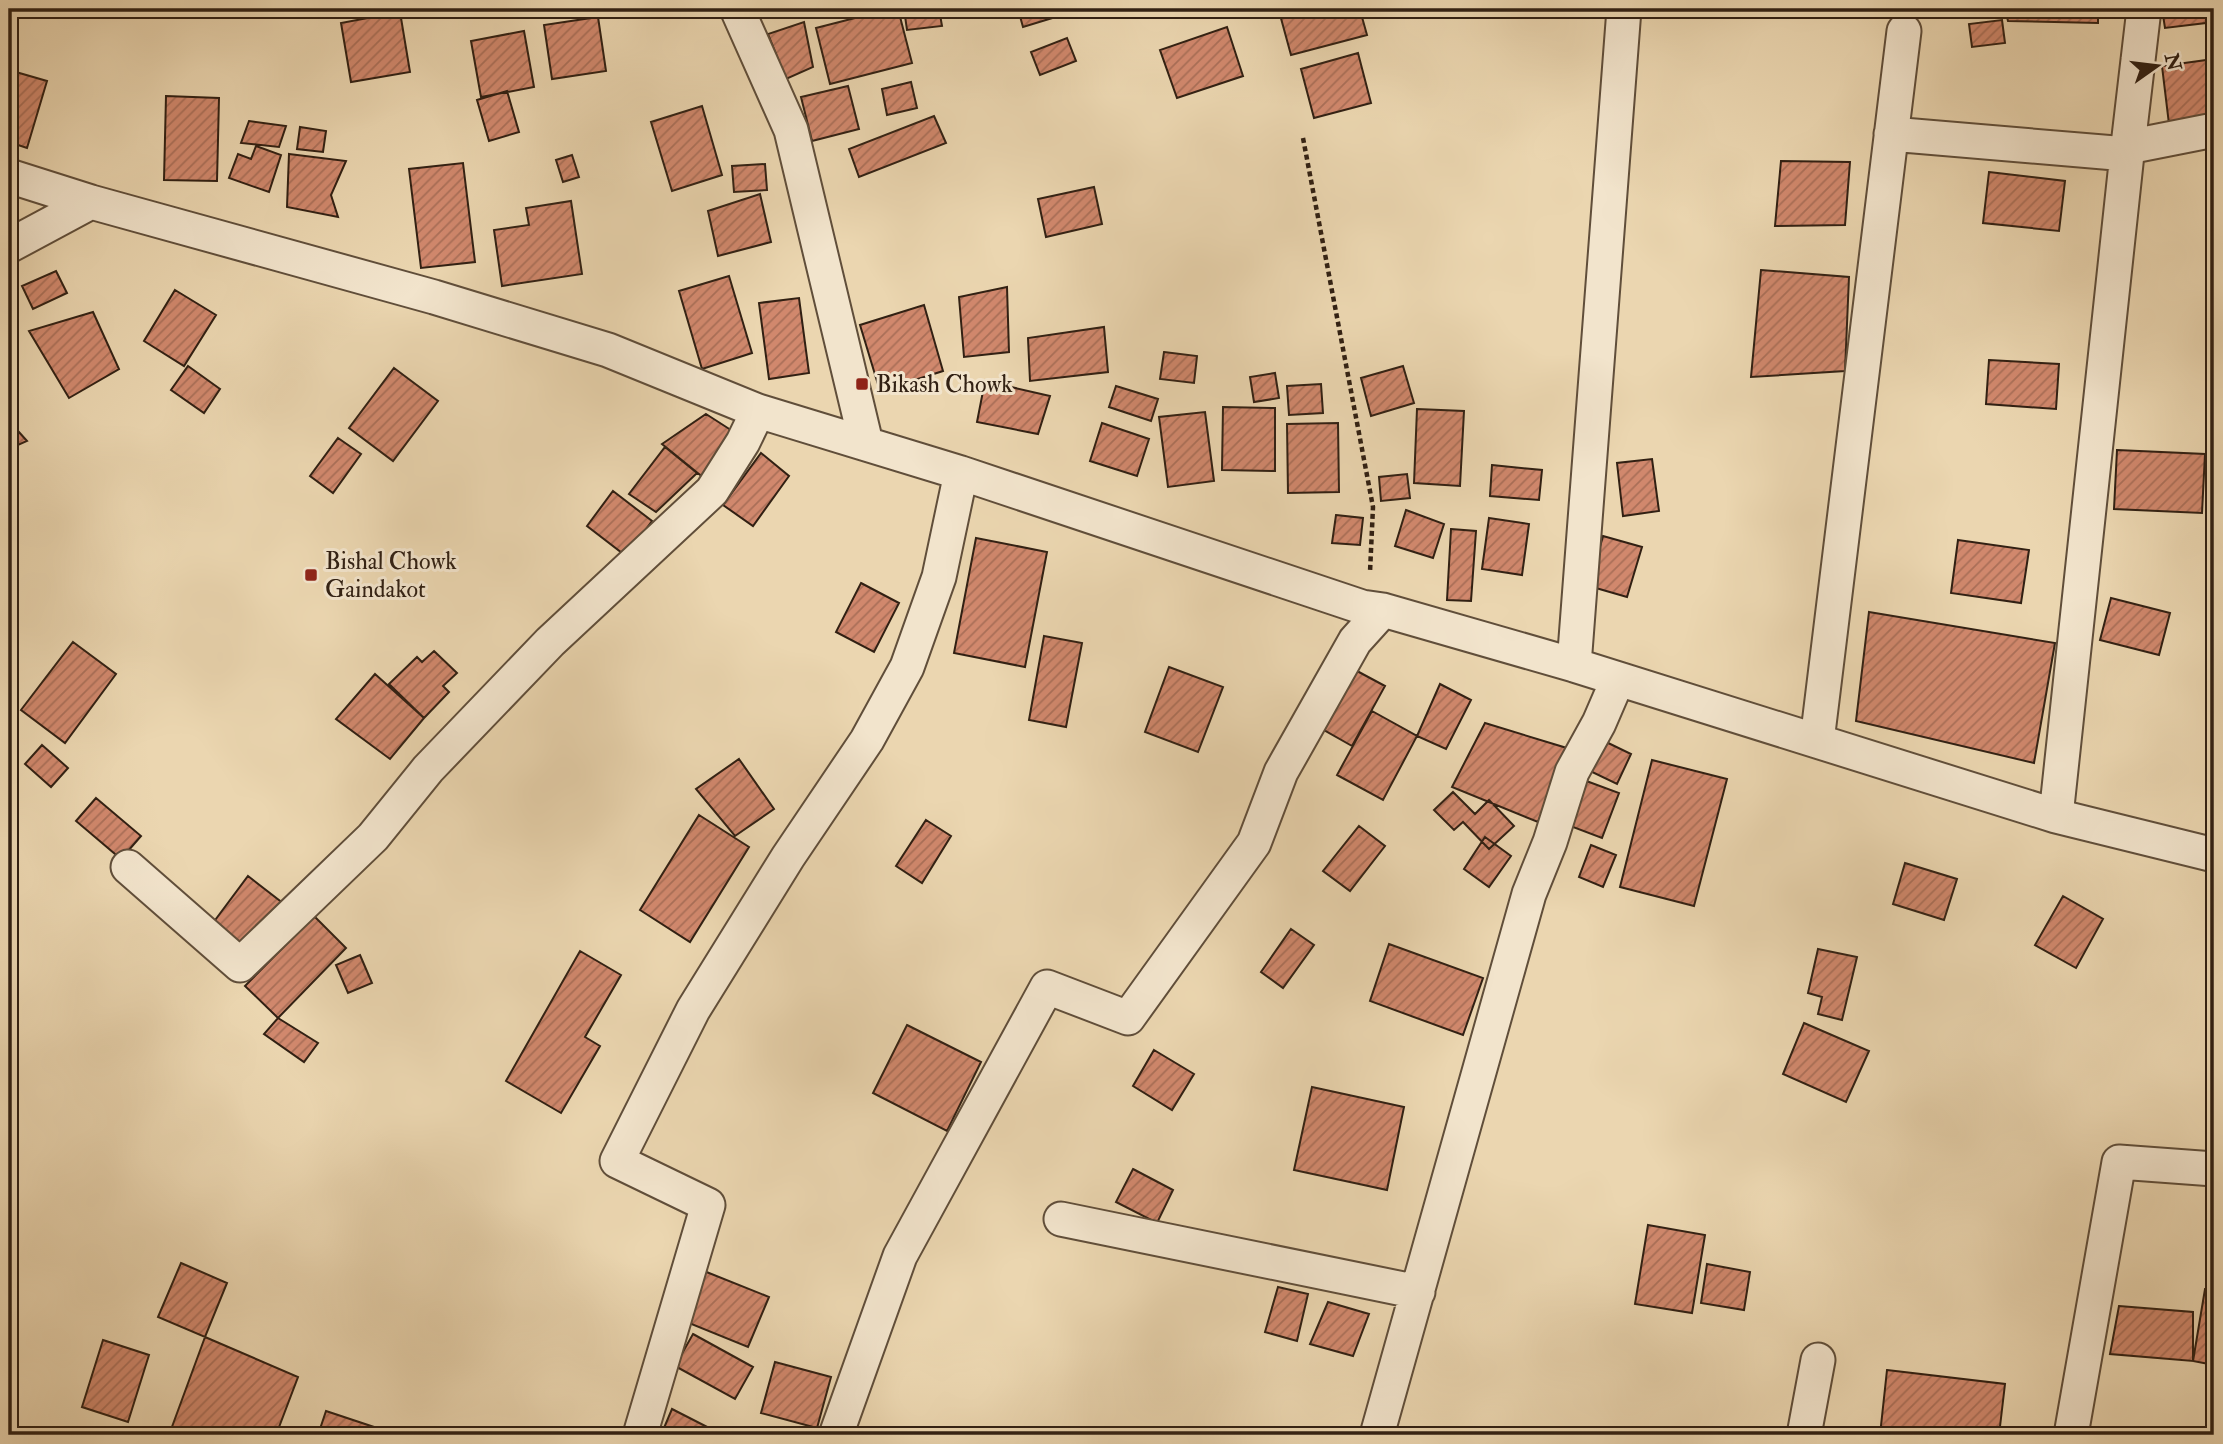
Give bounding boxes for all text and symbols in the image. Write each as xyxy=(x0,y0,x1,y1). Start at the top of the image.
north arrow xyxy=(2122,32,2192,102)
text: N xyxy=(2159,50,2186,74)
place label: Bikash Chowk xyxy=(876,369,1013,400)
marker: Bikash Chowk xyxy=(854,376,870,392)
place label: Bishal Chowk Gaindakot xyxy=(325,546,457,605)
marker: Bishal Chowk Gaindakot xyxy=(303,567,319,583)

